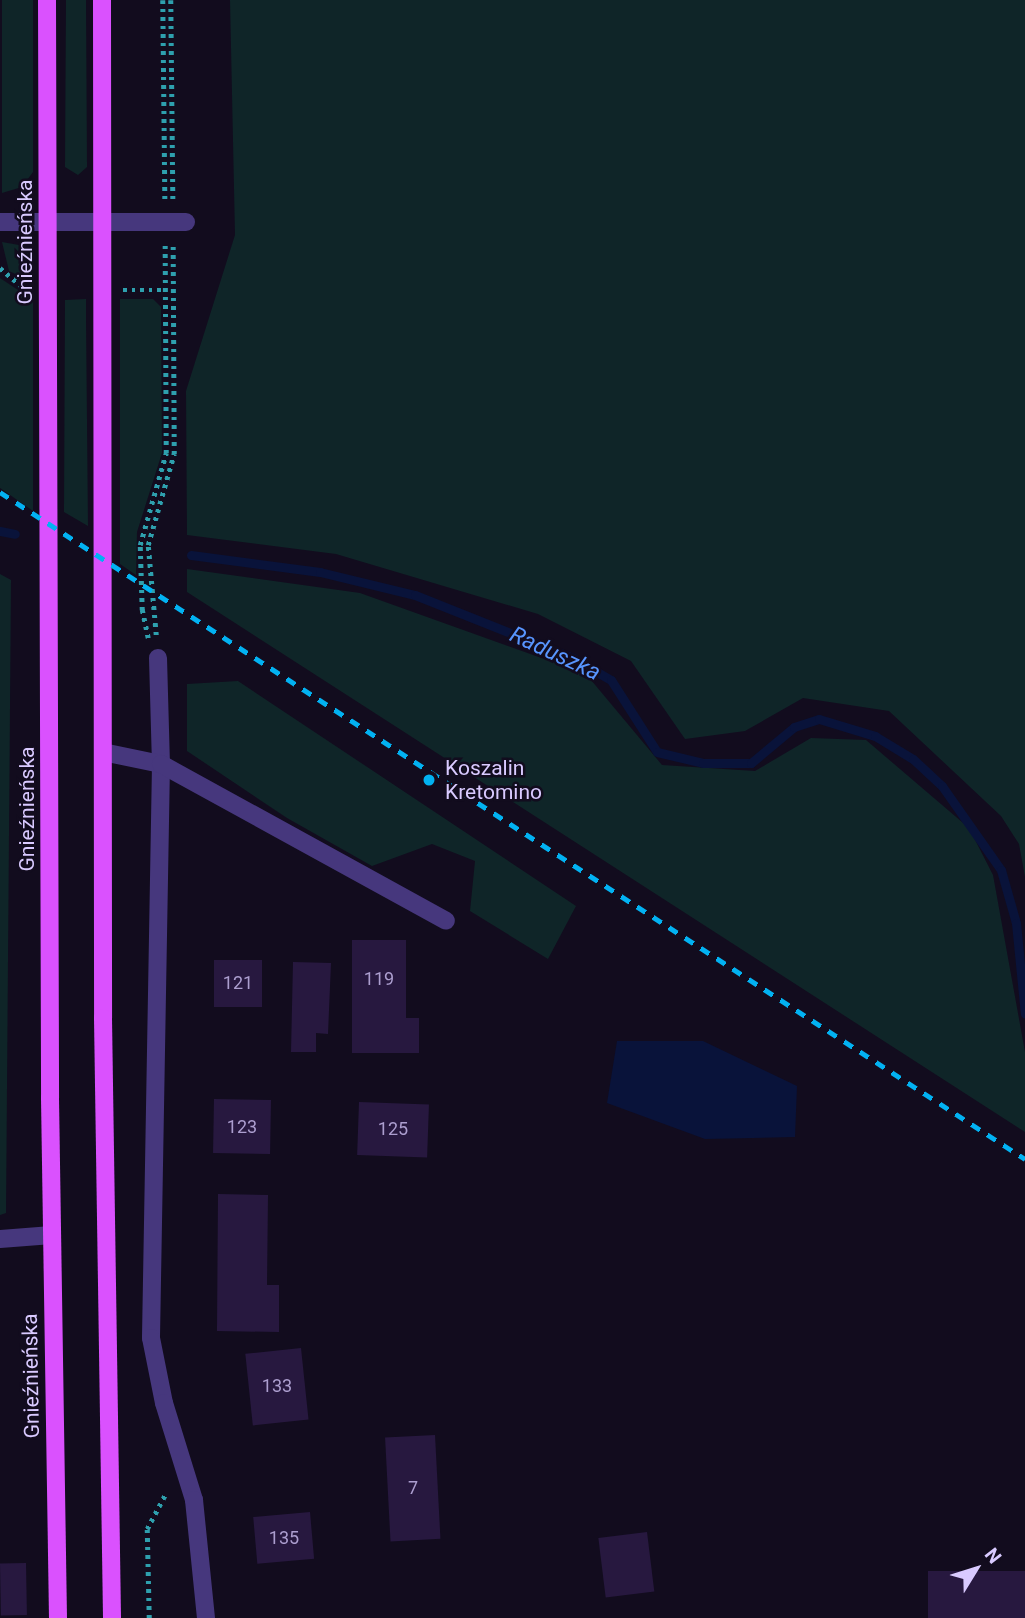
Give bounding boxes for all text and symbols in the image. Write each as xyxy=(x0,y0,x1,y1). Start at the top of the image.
street label: Gnieźnieńska xyxy=(12,180,38,304)
water label: Raduszka xyxy=(505,621,605,687)
street label: Gnieźnieńska xyxy=(14,747,40,871)
place label: Koszalin Kretomino xyxy=(445,755,542,805)
marker: Koszalin Kretomino xyxy=(419,770,439,790)
house number: 119 xyxy=(364,968,394,990)
house number: 121 xyxy=(223,972,253,994)
house number: 123 xyxy=(227,1116,257,1138)
house number: 125 xyxy=(378,1118,408,1140)
street label: Gnieźnieńska xyxy=(17,1313,45,1439)
house number: 133 xyxy=(262,1375,292,1397)
house number: 7 xyxy=(408,1477,418,1499)
house number: 135 xyxy=(269,1527,299,1549)
north arrow xyxy=(941,1534,1011,1604)
text: N xyxy=(980,1543,1006,1568)

